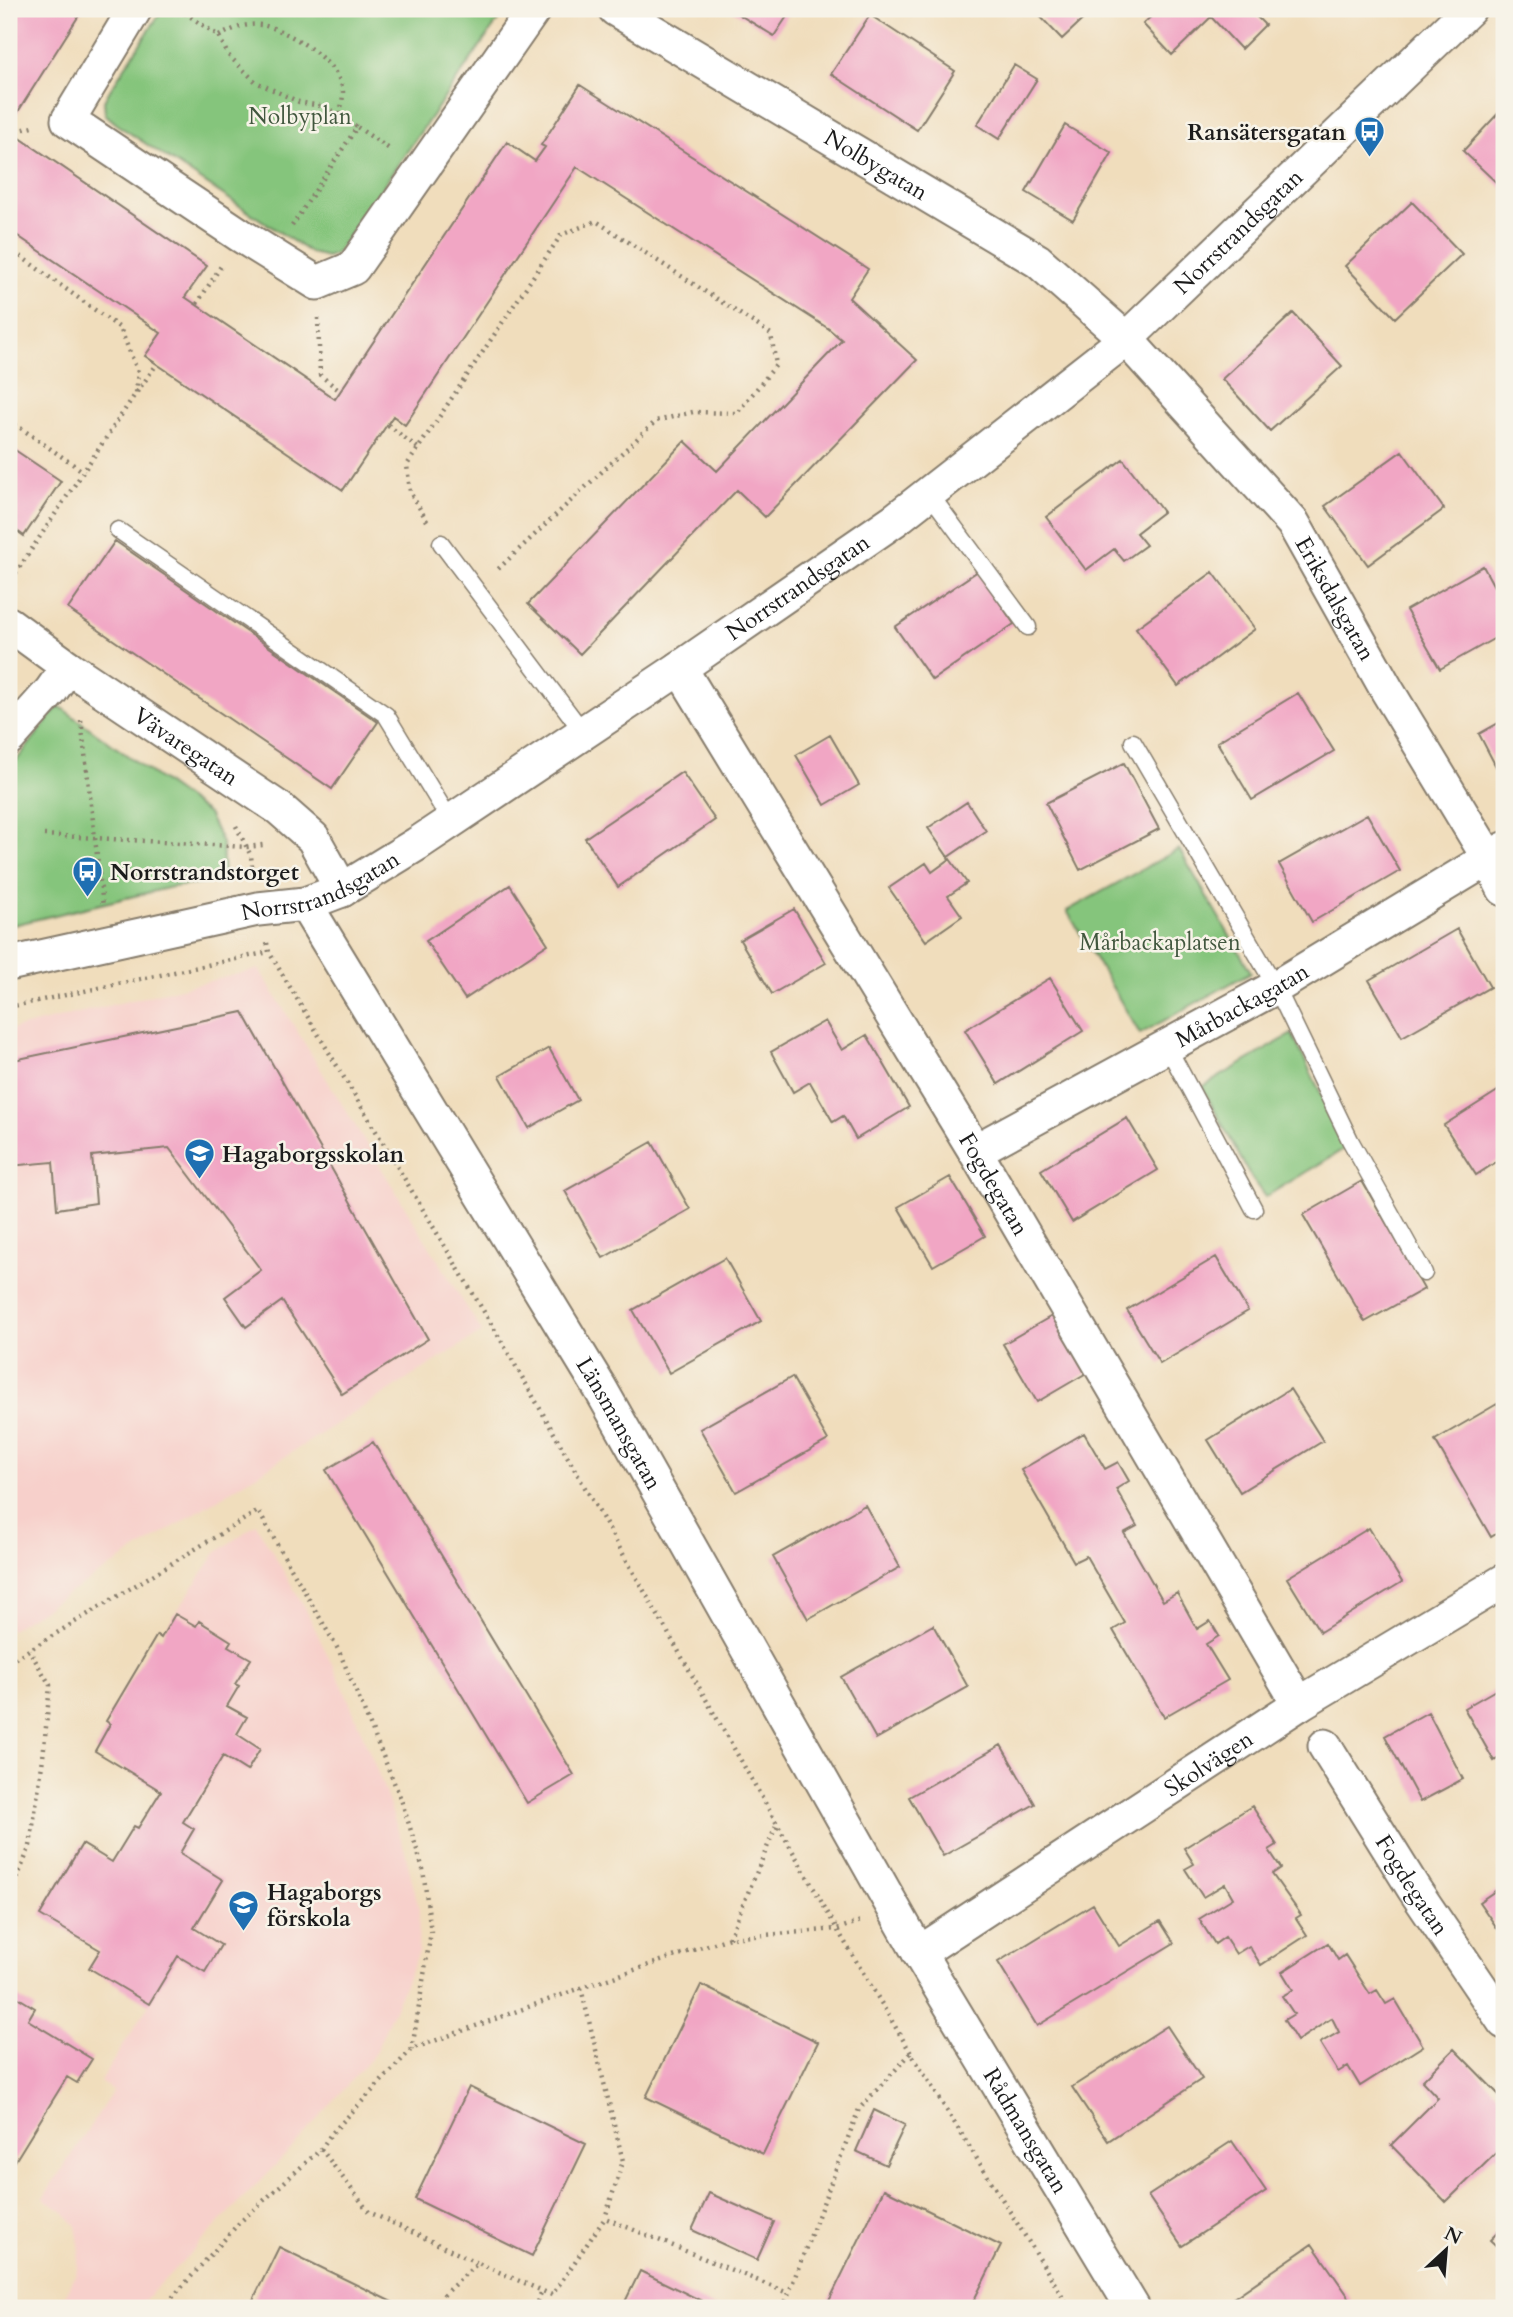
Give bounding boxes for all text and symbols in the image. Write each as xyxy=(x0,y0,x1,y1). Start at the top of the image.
park label: Nolbyplan xyxy=(248,101,352,132)
bus stop icon: Ransätersgatan xyxy=(1352,115,1386,159)
place label: Ransätersgatan xyxy=(1187,117,1346,148)
street label: Nolbygatan xyxy=(819,122,934,207)
street label: Norrstrandsgatan xyxy=(1166,162,1309,301)
street label: Norrstrandsgatan xyxy=(719,526,876,648)
street label: Eriksdalsgatan xyxy=(1288,531,1383,666)
street label: Vävaregatan xyxy=(127,700,245,792)
street label: Norrstrandsgatan xyxy=(238,843,405,928)
bus stop icon: Norrstrandstorget xyxy=(70,855,104,899)
place label: Norrstrandstorget xyxy=(110,857,299,888)
park label: Mårbackaplatsen xyxy=(1079,927,1241,958)
street label: Mårbackagatan xyxy=(1169,955,1314,1055)
street label: Fogdegatan xyxy=(952,1127,1036,1241)
school or university icon: Hagaborgsskolan xyxy=(182,1137,216,1181)
place label: Hagaborgsskolan xyxy=(222,1139,405,1170)
street label: Länsmansgatan xyxy=(569,1351,670,1495)
street label: Skolvägen xyxy=(1158,1723,1259,1804)
street label: Fogdegatan xyxy=(1368,1829,1456,1941)
place label: Hagaborgs förskola xyxy=(267,1877,381,1934)
school or university icon: Hagaborgs förskola xyxy=(227,1888,261,1932)
street label: Rådmansgatan xyxy=(976,2062,1076,2199)
north arrow xyxy=(1412,2216,1482,2286)
text: N xyxy=(1440,2220,1467,2251)

